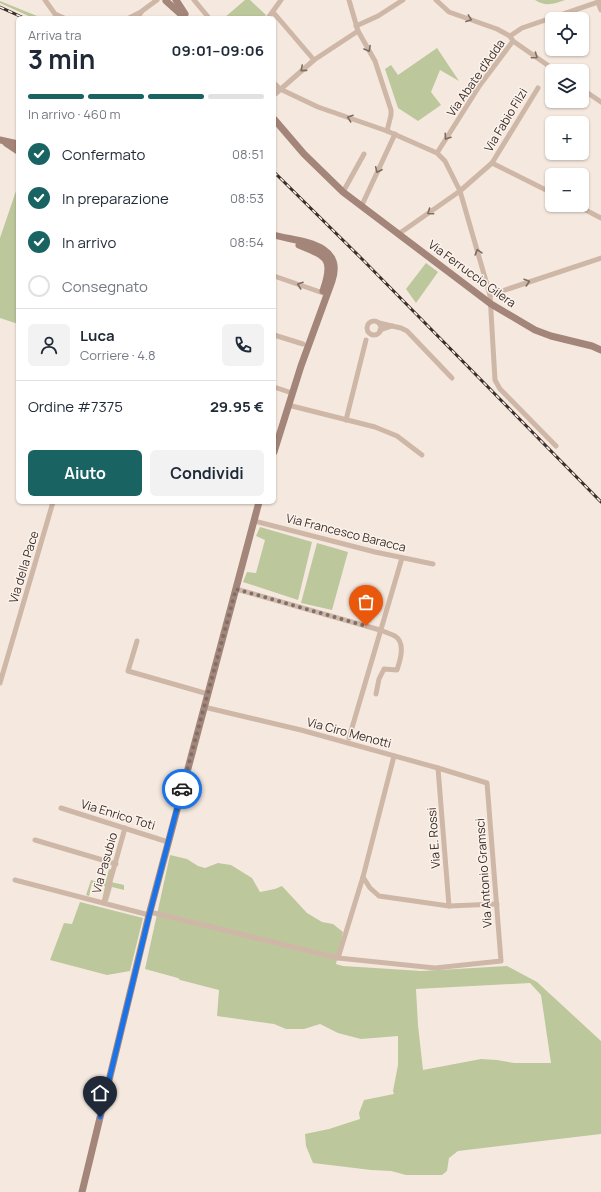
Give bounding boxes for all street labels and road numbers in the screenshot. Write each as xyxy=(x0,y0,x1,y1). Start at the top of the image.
street label: Via Abate d'Adda xyxy=(443,36,509,120)
street label: Via Fabio Filzi xyxy=(480,85,531,155)
street label: Via Ferruccio Gilera xyxy=(425,236,520,311)
street label: Via Francesco Baracca xyxy=(284,509,408,556)
street label: Via della Pace xyxy=(4,529,43,605)
street label: Via Ciro Menotti xyxy=(305,713,393,752)
street label: Via Enrico Toti xyxy=(79,795,157,834)
street label: Via E. Rossi xyxy=(423,807,444,869)
street label: Via Antonio Gramsci xyxy=(471,818,496,928)
street label: Via Pasubio xyxy=(88,830,121,895)

